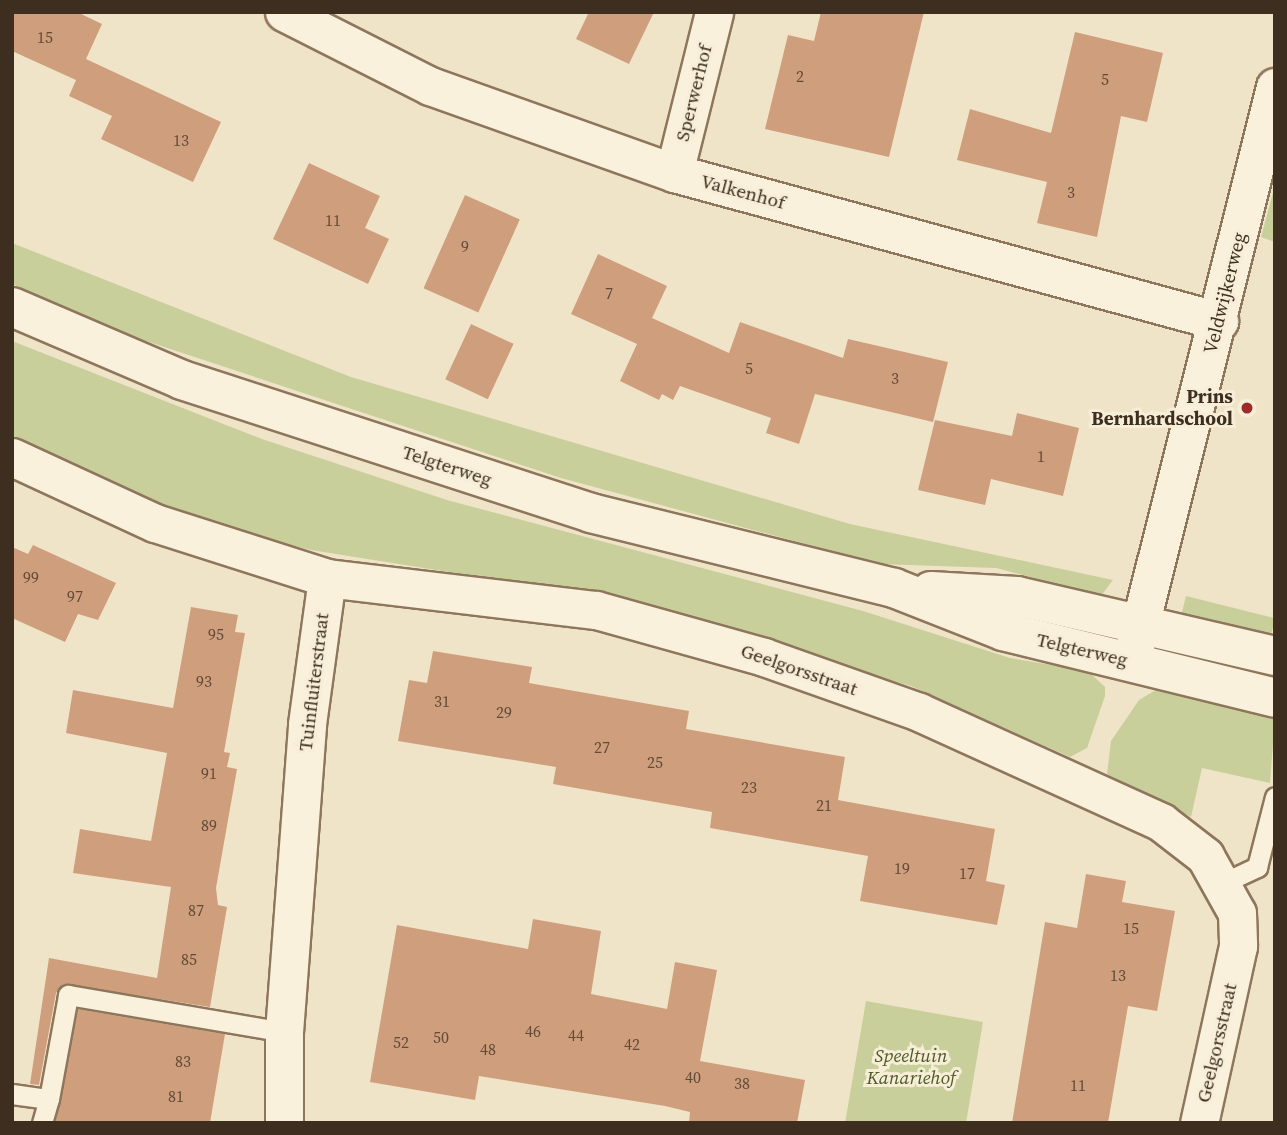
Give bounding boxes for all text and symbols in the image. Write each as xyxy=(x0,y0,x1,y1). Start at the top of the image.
house number: 15 xyxy=(37,27,53,47)
street label: Sperwerhof xyxy=(671,42,717,144)
house number: 2 xyxy=(796,66,804,86)
house number: 5 xyxy=(1101,69,1109,89)
house number: 13 xyxy=(173,130,189,150)
street label: Valkenhof xyxy=(698,170,788,214)
house number: 3 xyxy=(1067,182,1075,202)
house number: 11 xyxy=(325,210,341,230)
street label: Veldwijkerweg xyxy=(1199,230,1251,356)
house number: 9 xyxy=(461,236,469,256)
house number: 7 xyxy=(605,283,613,303)
house number: 5 xyxy=(745,358,753,378)
house number: 3 xyxy=(891,368,899,388)
place label: Prins Bernhardschool xyxy=(1091,386,1233,430)
marker: Prins Bernhardschool xyxy=(1239,400,1255,416)
street label: Telgterweg xyxy=(399,441,495,491)
house number: 1 xyxy=(1037,446,1045,466)
house number: 99 xyxy=(23,567,39,587)
house number: 97 xyxy=(67,586,83,606)
street label: Tuinfluiterstraat xyxy=(294,612,334,752)
house number: 95 xyxy=(208,624,224,644)
street label: Telgterweg xyxy=(1034,628,1130,672)
street label: Geelgorsstraat xyxy=(738,639,860,701)
house number: 93 xyxy=(196,671,212,691)
house number: 31 xyxy=(434,691,450,711)
house number: 29 xyxy=(496,702,512,722)
house number: 27 xyxy=(594,737,610,757)
house number: 25 xyxy=(647,752,663,772)
house number: 91 xyxy=(201,763,217,783)
house number: 23 xyxy=(741,777,757,797)
house number: 21 xyxy=(816,795,832,815)
house number: 89 xyxy=(201,815,217,835)
house number: 19 xyxy=(894,858,910,878)
house number: 17 xyxy=(959,863,975,883)
house number: 87 xyxy=(188,900,204,920)
house number: 15 xyxy=(1123,918,1139,938)
house number: 85 xyxy=(181,949,197,969)
house number: 13 xyxy=(1110,965,1126,985)
street label: Geelgorsstraat xyxy=(1192,981,1242,1105)
house number: 46 xyxy=(525,1021,541,1041)
house number: 44 xyxy=(568,1025,584,1045)
house number: 50 xyxy=(433,1027,449,1047)
house number: 52 xyxy=(393,1032,409,1052)
house number: 42 xyxy=(624,1034,640,1054)
house number: 48 xyxy=(480,1039,496,1059)
park label: Speeltuin Kanariehof xyxy=(866,1045,956,1089)
house number: 83 xyxy=(175,1051,191,1071)
house number: 40 xyxy=(685,1067,701,1087)
house number: 38 xyxy=(734,1073,750,1093)
house number: 11 xyxy=(1070,1075,1086,1095)
house number: 81 xyxy=(168,1086,184,1106)

